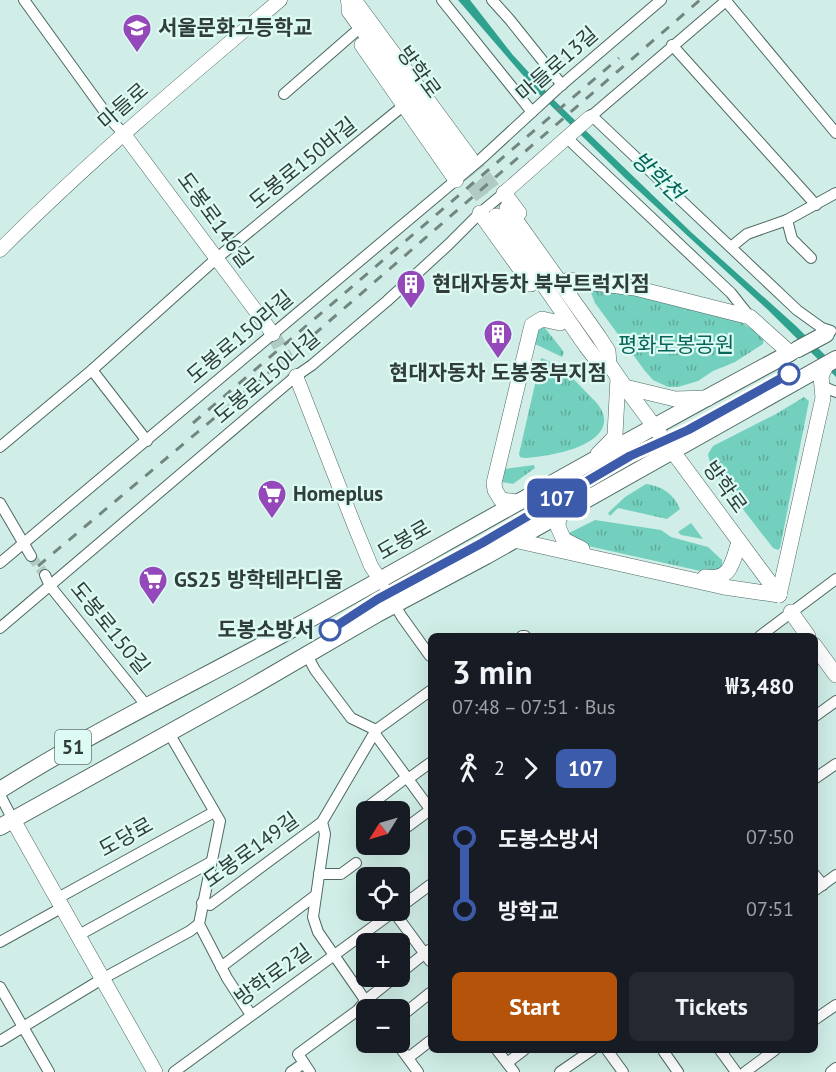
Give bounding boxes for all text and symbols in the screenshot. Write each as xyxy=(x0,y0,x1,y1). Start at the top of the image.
school or university icon: 서울문화고등학교 xyxy=(121,12,153,54)
place label: 서울문화고등학교 xyxy=(158,14,313,41)
street label: 마들로13길 xyxy=(510,21,603,107)
street label: 방학로 xyxy=(391,40,447,103)
street label: 마들로 xyxy=(92,76,153,135)
street label: 도봉로150바길 xyxy=(243,111,362,214)
water label: 방학천 xyxy=(626,145,692,209)
street label: 도봉로146길 xyxy=(172,167,259,273)
building icon: 현대자동차 북부트럭지점 xyxy=(395,268,427,310)
place label: 현대자동차 북부트럭지점 xyxy=(432,270,650,297)
street label: 도봉로150라길 xyxy=(181,284,299,389)
building icon: 현대자동차 도봉중부지점 xyxy=(482,318,514,360)
street label: 도봉로150나길 xyxy=(208,324,326,429)
park label: 평화도봉공원 xyxy=(618,331,734,358)
place label: 현대자동차 도봉중부지점 xyxy=(389,359,607,386)
unlabelled marker xyxy=(778,363,800,385)
street label: 방학로 xyxy=(697,455,753,518)
supermarket icon: Homeplus xyxy=(256,478,288,520)
line badge: 107 xyxy=(522,478,592,518)
place label: Homeplus xyxy=(293,480,383,507)
text: 107 xyxy=(539,485,575,512)
street label: 도봉로 xyxy=(372,513,436,566)
supermarket icon: GS25 방학테라디움 xyxy=(137,564,169,606)
place label: GS25 방학테라디움 xyxy=(174,566,343,593)
street label: 도봉로150길 xyxy=(65,576,156,680)
place label: 도봉소방서 xyxy=(217,616,314,643)
marker: 도봉소방서 xyxy=(319,619,341,641)
text: 3 min xyxy=(452,650,533,693)
text: ₩3,480 xyxy=(726,672,794,700)
text: 07:48 – 07:51 · Bus xyxy=(452,694,616,720)
road number: 51 xyxy=(55,730,91,764)
icon: walk xyxy=(452,752,485,785)
icon: forward xyxy=(514,752,547,785)
text: 2 xyxy=(494,755,505,781)
text: 107 xyxy=(568,755,604,782)
north arrow xyxy=(356,801,410,855)
map controls xyxy=(356,801,410,1053)
street label: 도봉로149길 xyxy=(198,806,304,893)
street label: 도당로 xyxy=(94,811,158,862)
text: 07:50 xyxy=(746,824,794,850)
text: 도봉소방서 xyxy=(498,825,599,853)
button: locate xyxy=(356,867,410,921)
text: 07:51 xyxy=(746,896,794,922)
text: 방학교 xyxy=(498,897,559,925)
button: + xyxy=(356,933,410,987)
street label: 방학로2길 xyxy=(229,938,317,1012)
button: Start xyxy=(452,972,617,1041)
button: Tickets xyxy=(629,972,794,1041)
button: − xyxy=(356,999,410,1053)

